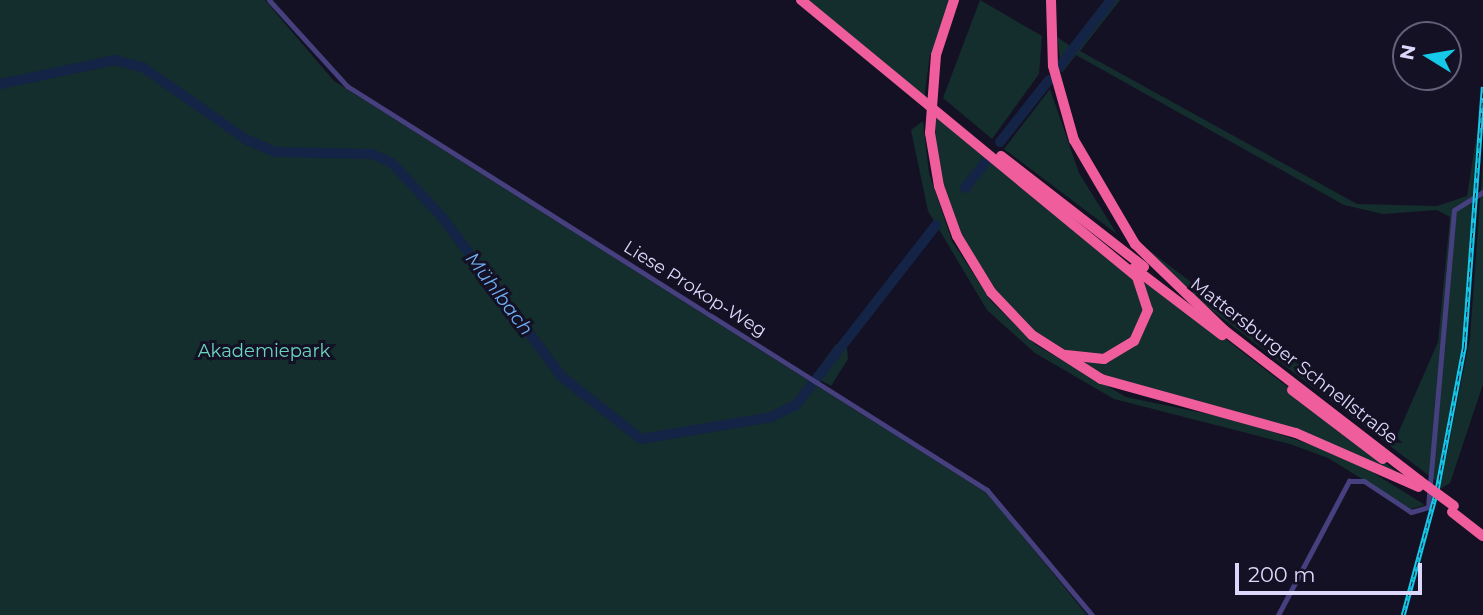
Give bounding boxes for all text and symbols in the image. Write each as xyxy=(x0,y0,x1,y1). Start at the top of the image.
north arrow xyxy=(1392,21,1462,91)
text: N xyxy=(1395,43,1421,62)
street label: Liese Prokop-Weg xyxy=(620,236,770,342)
water label: Mühlbach xyxy=(460,248,538,340)
street label: Mattersburger Schnellstraße xyxy=(1186,273,1402,449)
park label: Akademiepark xyxy=(198,340,330,362)
scale bar xyxy=(1238,548,1425,592)
text: 200 m xyxy=(1248,562,1315,587)

